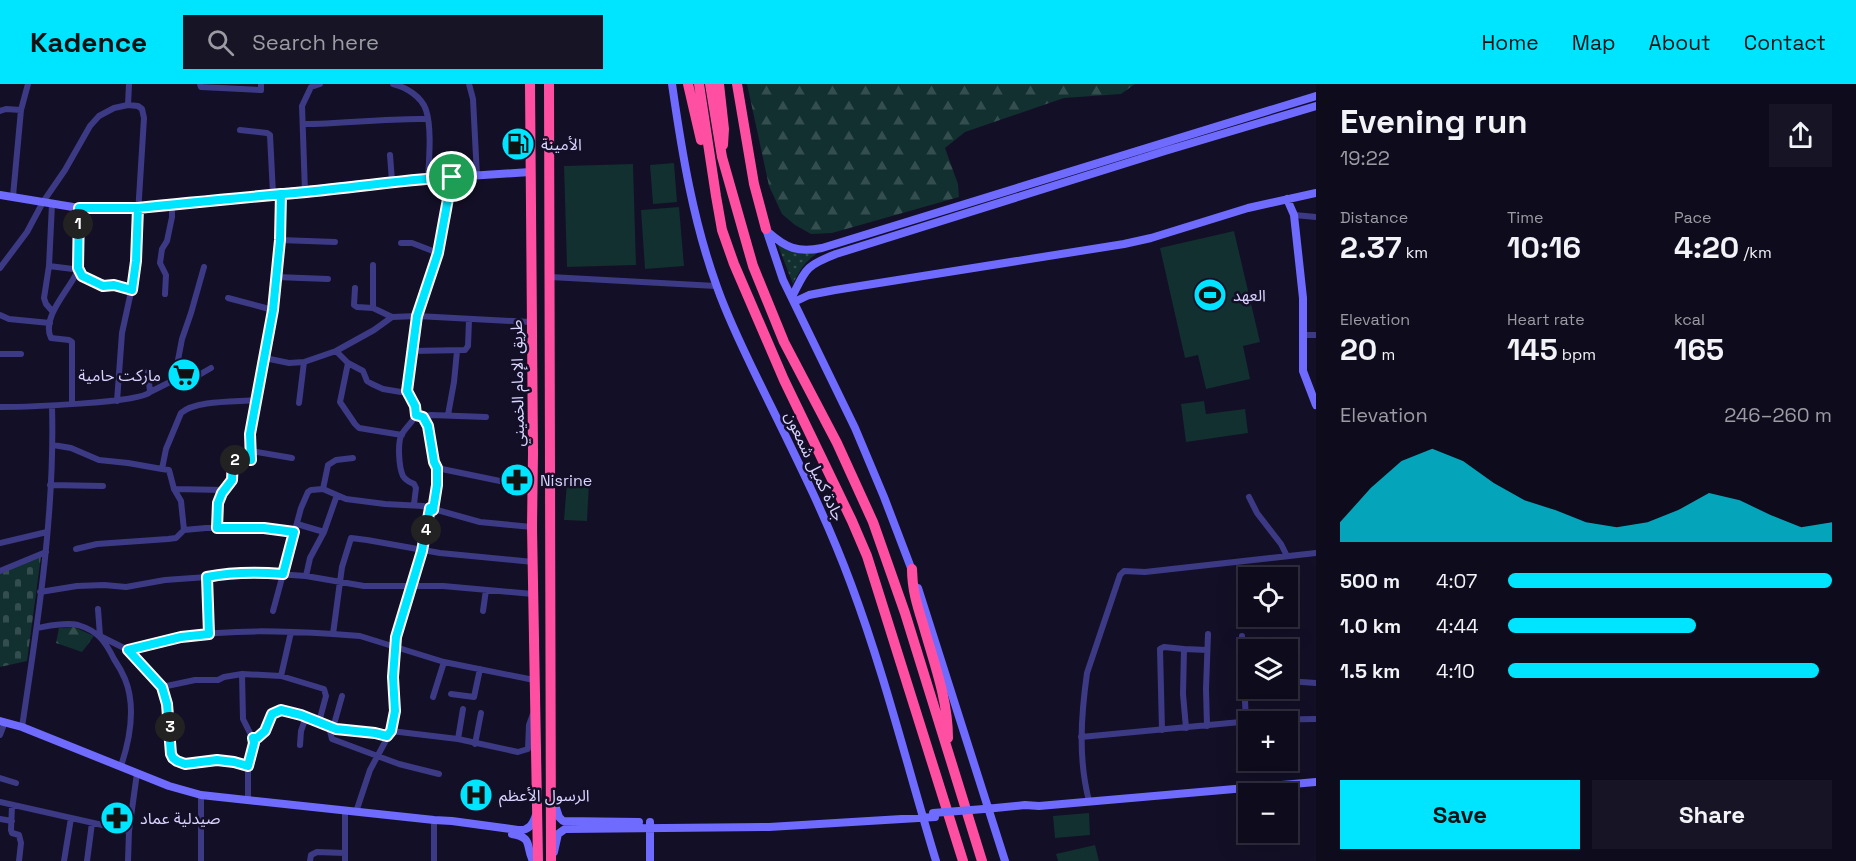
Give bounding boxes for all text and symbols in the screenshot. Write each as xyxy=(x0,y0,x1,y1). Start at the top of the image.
search box xyxy=(183,15,603,69)
text: Kadence xyxy=(30,24,147,60)
icon: search xyxy=(204,26,237,59)
text: Search here xyxy=(252,28,379,56)
text: Home xyxy=(1481,29,1539,56)
text: Map xyxy=(1572,29,1616,56)
text: About xyxy=(1649,29,1711,56)
text: Contact xyxy=(1744,29,1826,56)
text: Evening run xyxy=(1340,101,1528,143)
button: share xyxy=(1769,104,1832,167)
fuel station icon: الأمينة xyxy=(500,126,536,162)
place label: الأمينة xyxy=(541,134,582,155)
text: 19:22 xyxy=(1340,145,1390,171)
pin xyxy=(426,151,477,202)
icon: arrive xyxy=(435,160,468,193)
text: Distance xyxy=(1340,207,1408,228)
text: Time xyxy=(1507,207,1543,228)
text: Pace xyxy=(1674,207,1711,228)
pin: 1 xyxy=(63,209,93,239)
text: 1 xyxy=(74,213,82,234)
text: 2.37 xyxy=(1340,228,1402,267)
text: 10:16 xyxy=(1507,228,1581,267)
text: 4:20 xyxy=(1674,228,1739,267)
text: km xyxy=(1402,242,1428,263)
text: /km xyxy=(1739,242,1772,263)
sports icon: العهد xyxy=(1192,277,1228,313)
place label: العهد xyxy=(1233,285,1266,306)
text: Elevation xyxy=(1340,309,1410,330)
text: Heart rate xyxy=(1507,309,1585,330)
text: kcal xyxy=(1674,309,1705,330)
street label: طريق الإمام الخميني xyxy=(506,319,531,447)
text: 20 xyxy=(1340,330,1377,369)
text: 145 xyxy=(1507,330,1558,369)
text: 165 xyxy=(1674,330,1724,369)
text: m xyxy=(1377,344,1395,365)
text: bpm xyxy=(1558,344,1596,365)
supermarket icon: ماركت حامية xyxy=(166,357,202,393)
place label: ماركت حامية xyxy=(78,365,161,386)
text: Elevation xyxy=(1340,402,1428,428)
text: 246–260 m xyxy=(1724,402,1832,428)
street label: جادة كميل شمعون xyxy=(780,408,849,524)
pin: 2 xyxy=(220,445,250,475)
text: 2 xyxy=(230,449,240,470)
pharmacy icon: Nisrine xyxy=(499,462,535,498)
place label: Nisrine xyxy=(540,470,592,491)
pin: 4 xyxy=(411,515,441,545)
text: 4 xyxy=(421,519,431,540)
map controls xyxy=(1238,567,1298,843)
button: locate xyxy=(1238,567,1298,627)
text: 500 m xyxy=(1340,568,1400,594)
text: 4:07 xyxy=(1436,568,1477,594)
text: 1.0 km xyxy=(1340,613,1401,639)
text: 4:44 xyxy=(1436,613,1479,639)
button: layers xyxy=(1238,639,1298,699)
text: 1.5 km xyxy=(1340,658,1400,684)
text: 4:10 xyxy=(1436,658,1475,684)
button: + xyxy=(1238,711,1298,771)
pin: 3 xyxy=(155,712,185,742)
text: 3 xyxy=(165,716,175,737)
hospital icon: الرسول الأعظم xyxy=(458,777,494,813)
button: Save xyxy=(1340,780,1580,849)
button: Share xyxy=(1592,780,1832,849)
button: − xyxy=(1238,783,1298,843)
place label: الرسول الأعظم xyxy=(499,785,590,808)
pharmacy icon: صيدلية عماد xyxy=(99,800,135,836)
place label: صيدلية عماد xyxy=(140,808,221,829)

